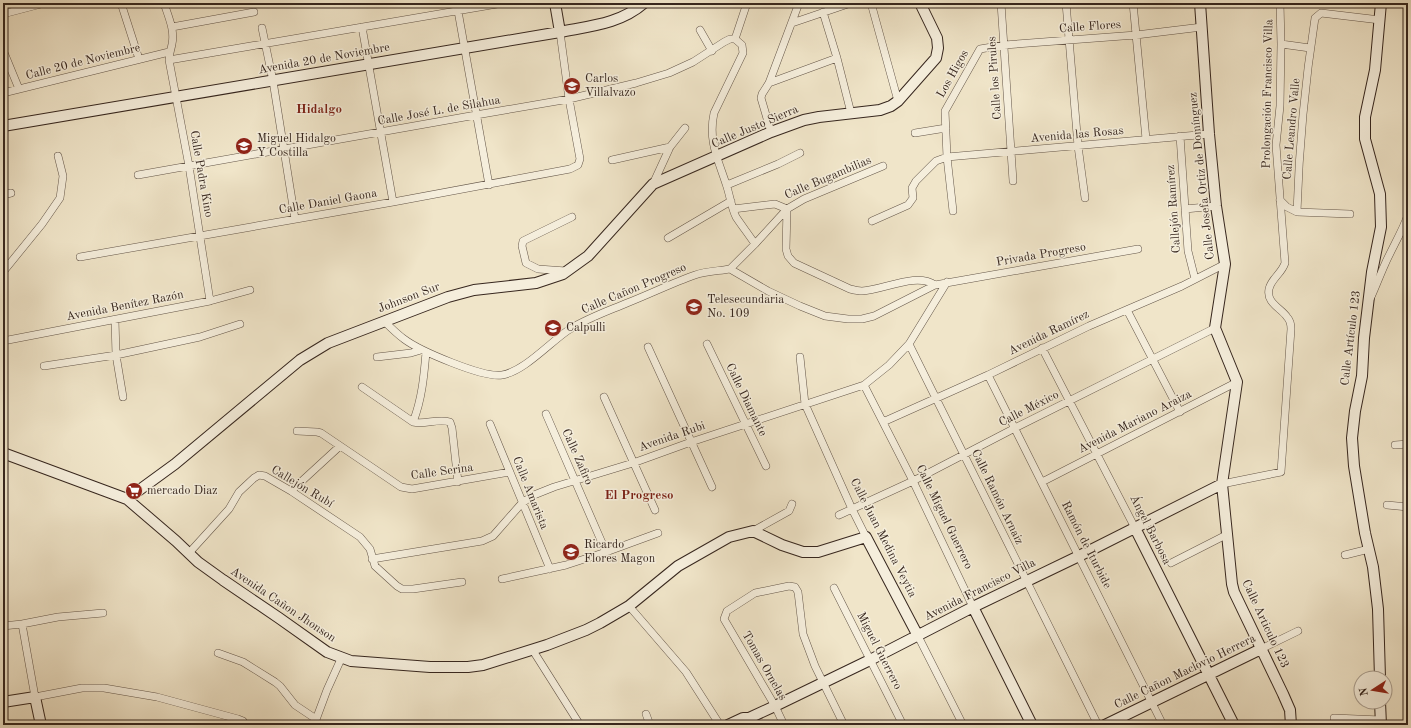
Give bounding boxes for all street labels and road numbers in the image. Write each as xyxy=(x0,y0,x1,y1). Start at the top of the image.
street label: Calle Flores xyxy=(1059,19,1121,35)
street label: Prolongación Francisco Villa xyxy=(1261,19,1275,169)
street label: Calle los Pirules xyxy=(986,36,1004,120)
street label: Avenida 20 de Noviembre xyxy=(257,41,391,76)
street label: Calle 20 de Noviembre xyxy=(24,42,142,82)
street label: Los Higos xyxy=(935,48,971,100)
street label: Calle Leandro Valle xyxy=(1282,77,1302,180)
street label: Calle Josefa Ortiz de Domínguez xyxy=(1187,92,1217,260)
street label: Calle José L. de Silahua xyxy=(377,94,501,128)
street label: Calle Justo Sierra xyxy=(710,103,800,151)
street label: Avenida las Rosas xyxy=(1030,125,1124,145)
street label: Calle Padra Kino xyxy=(187,130,215,218)
street label: Calle Bugambilias xyxy=(783,154,873,202)
street label: Callejón Ramírez xyxy=(1165,164,1183,254)
street label: Calle Daniel Gaona xyxy=(278,187,378,217)
street label: Privada Progreso xyxy=(995,241,1087,269)
street label: Calle Cañon Progreso xyxy=(580,261,688,317)
street label: Johnson Sur xyxy=(376,281,442,315)
street label: Avenida Benítez Razón xyxy=(65,289,185,323)
street label: Calle Artículo 123 xyxy=(1339,290,1363,386)
street label: Avenida Ramírez xyxy=(1007,308,1091,358)
street label: Calle Diamante xyxy=(723,362,769,439)
street label: Avenida Mariano Araiza xyxy=(1076,388,1194,456)
street label: Calle México xyxy=(997,389,1061,429)
street label: Avenida Rubi xyxy=(637,420,707,454)
street label: Calle Zafiro xyxy=(559,427,595,487)
street label: Calle Ramón Arnaiz xyxy=(969,448,1025,546)
street label: Calle Amarista xyxy=(510,455,550,531)
street label: Calle Serina xyxy=(410,462,474,482)
street label: Calle Miguel Guerrero xyxy=(914,463,974,571)
street label: Callejón Rubí xyxy=(269,464,336,511)
street label: Calle Juan Medina Veytia xyxy=(848,476,918,600)
street label: Ángel Barbosa xyxy=(1127,492,1175,567)
street label: Ramón de Iturbide xyxy=(1059,499,1113,591)
street label: Avenida Francisco Villa xyxy=(922,557,1038,623)
street label: Avenida Cañon Jhonson xyxy=(228,565,338,645)
street label: Calle Articulo 123 xyxy=(1239,578,1291,670)
street label: Miguel Guerrero xyxy=(854,610,904,692)
street label: Tomas Ornelas xyxy=(739,629,789,703)
street label: Calle Cañon Maclovio Herrera xyxy=(1112,632,1258,711)

